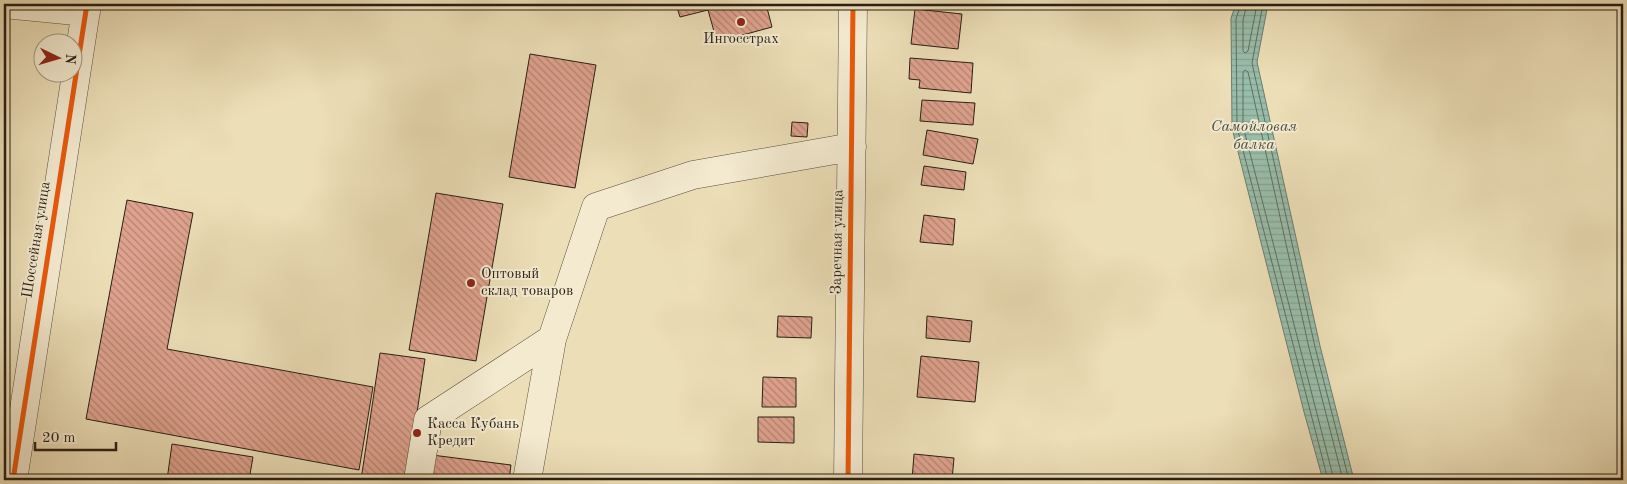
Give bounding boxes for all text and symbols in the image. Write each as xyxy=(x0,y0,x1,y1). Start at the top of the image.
marker: Ингосстрах xyxy=(735,16,747,28)
north arrow xyxy=(32,32,82,82)
place label: Ингосстрах xyxy=(703,32,779,47)
text: N xyxy=(62,53,77,65)
water label: Самойловая балка xyxy=(1211,119,1297,153)
street label: Шоссейная улица xyxy=(20,180,54,299)
street label: Заречная улица xyxy=(830,189,846,295)
place label: Оптовый склад товаров xyxy=(481,267,573,299)
marker: Оптовый склад товаров xyxy=(465,277,477,289)
place label: Касса Кубань Кредит xyxy=(427,417,519,449)
scale bar xyxy=(35,419,116,451)
marker: Касса Кубань Кредит xyxy=(411,427,423,439)
text: 20 m xyxy=(42,431,76,446)

